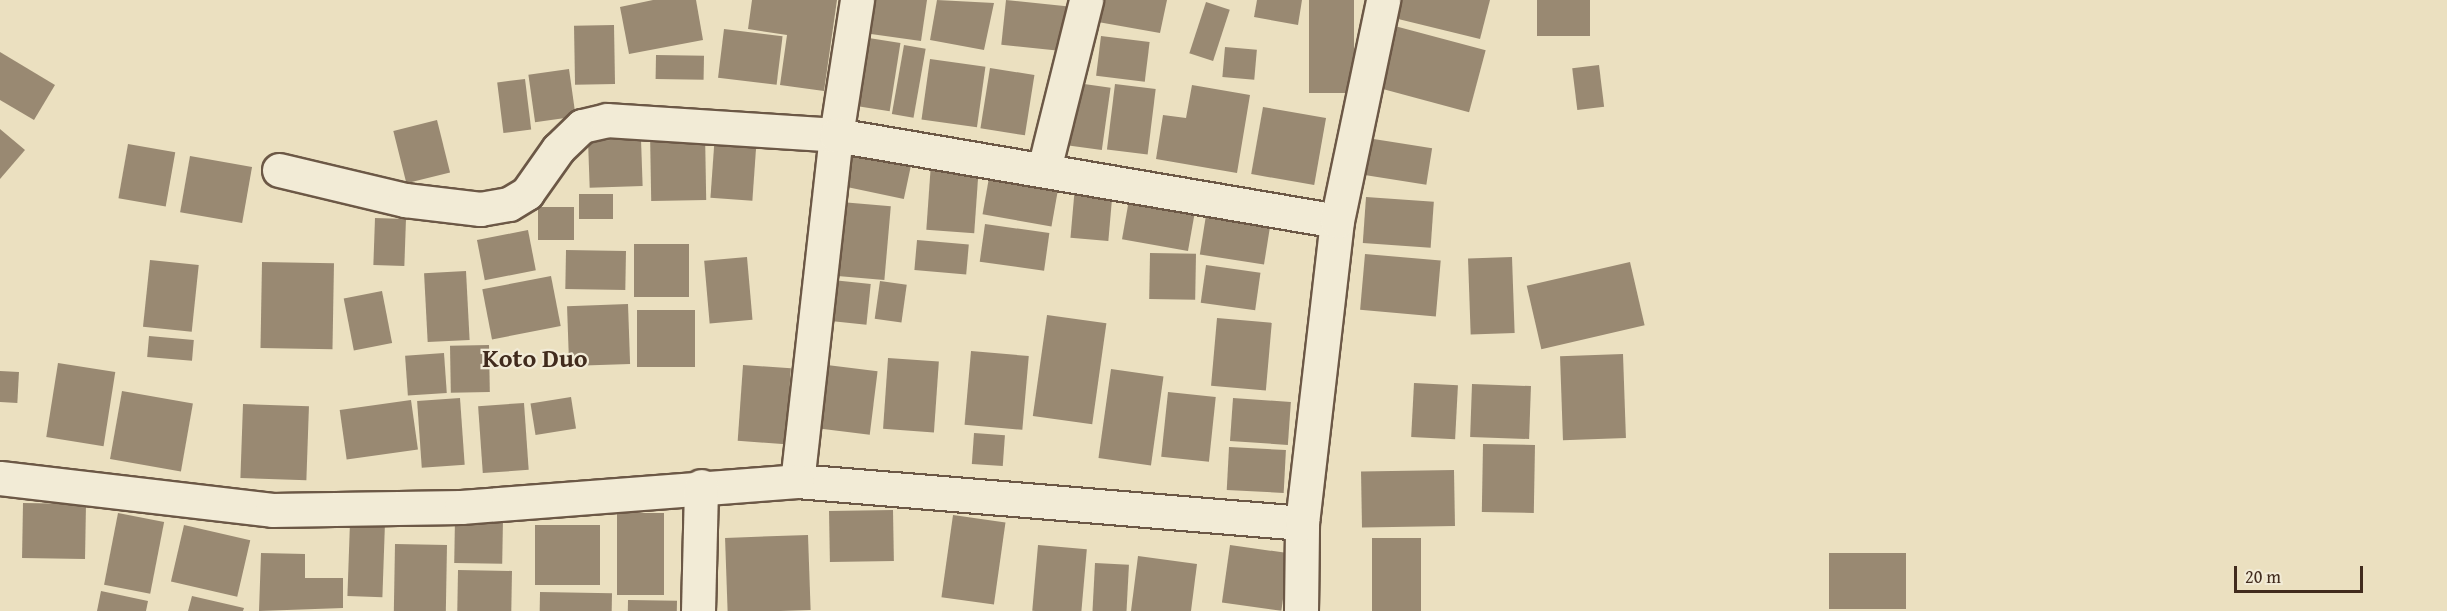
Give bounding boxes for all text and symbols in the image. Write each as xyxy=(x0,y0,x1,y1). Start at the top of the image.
district label: Koto Duo xyxy=(482,342,588,374)
scale bar xyxy=(2237,554,2366,592)
text: 20 m xyxy=(2245,563,2281,590)

